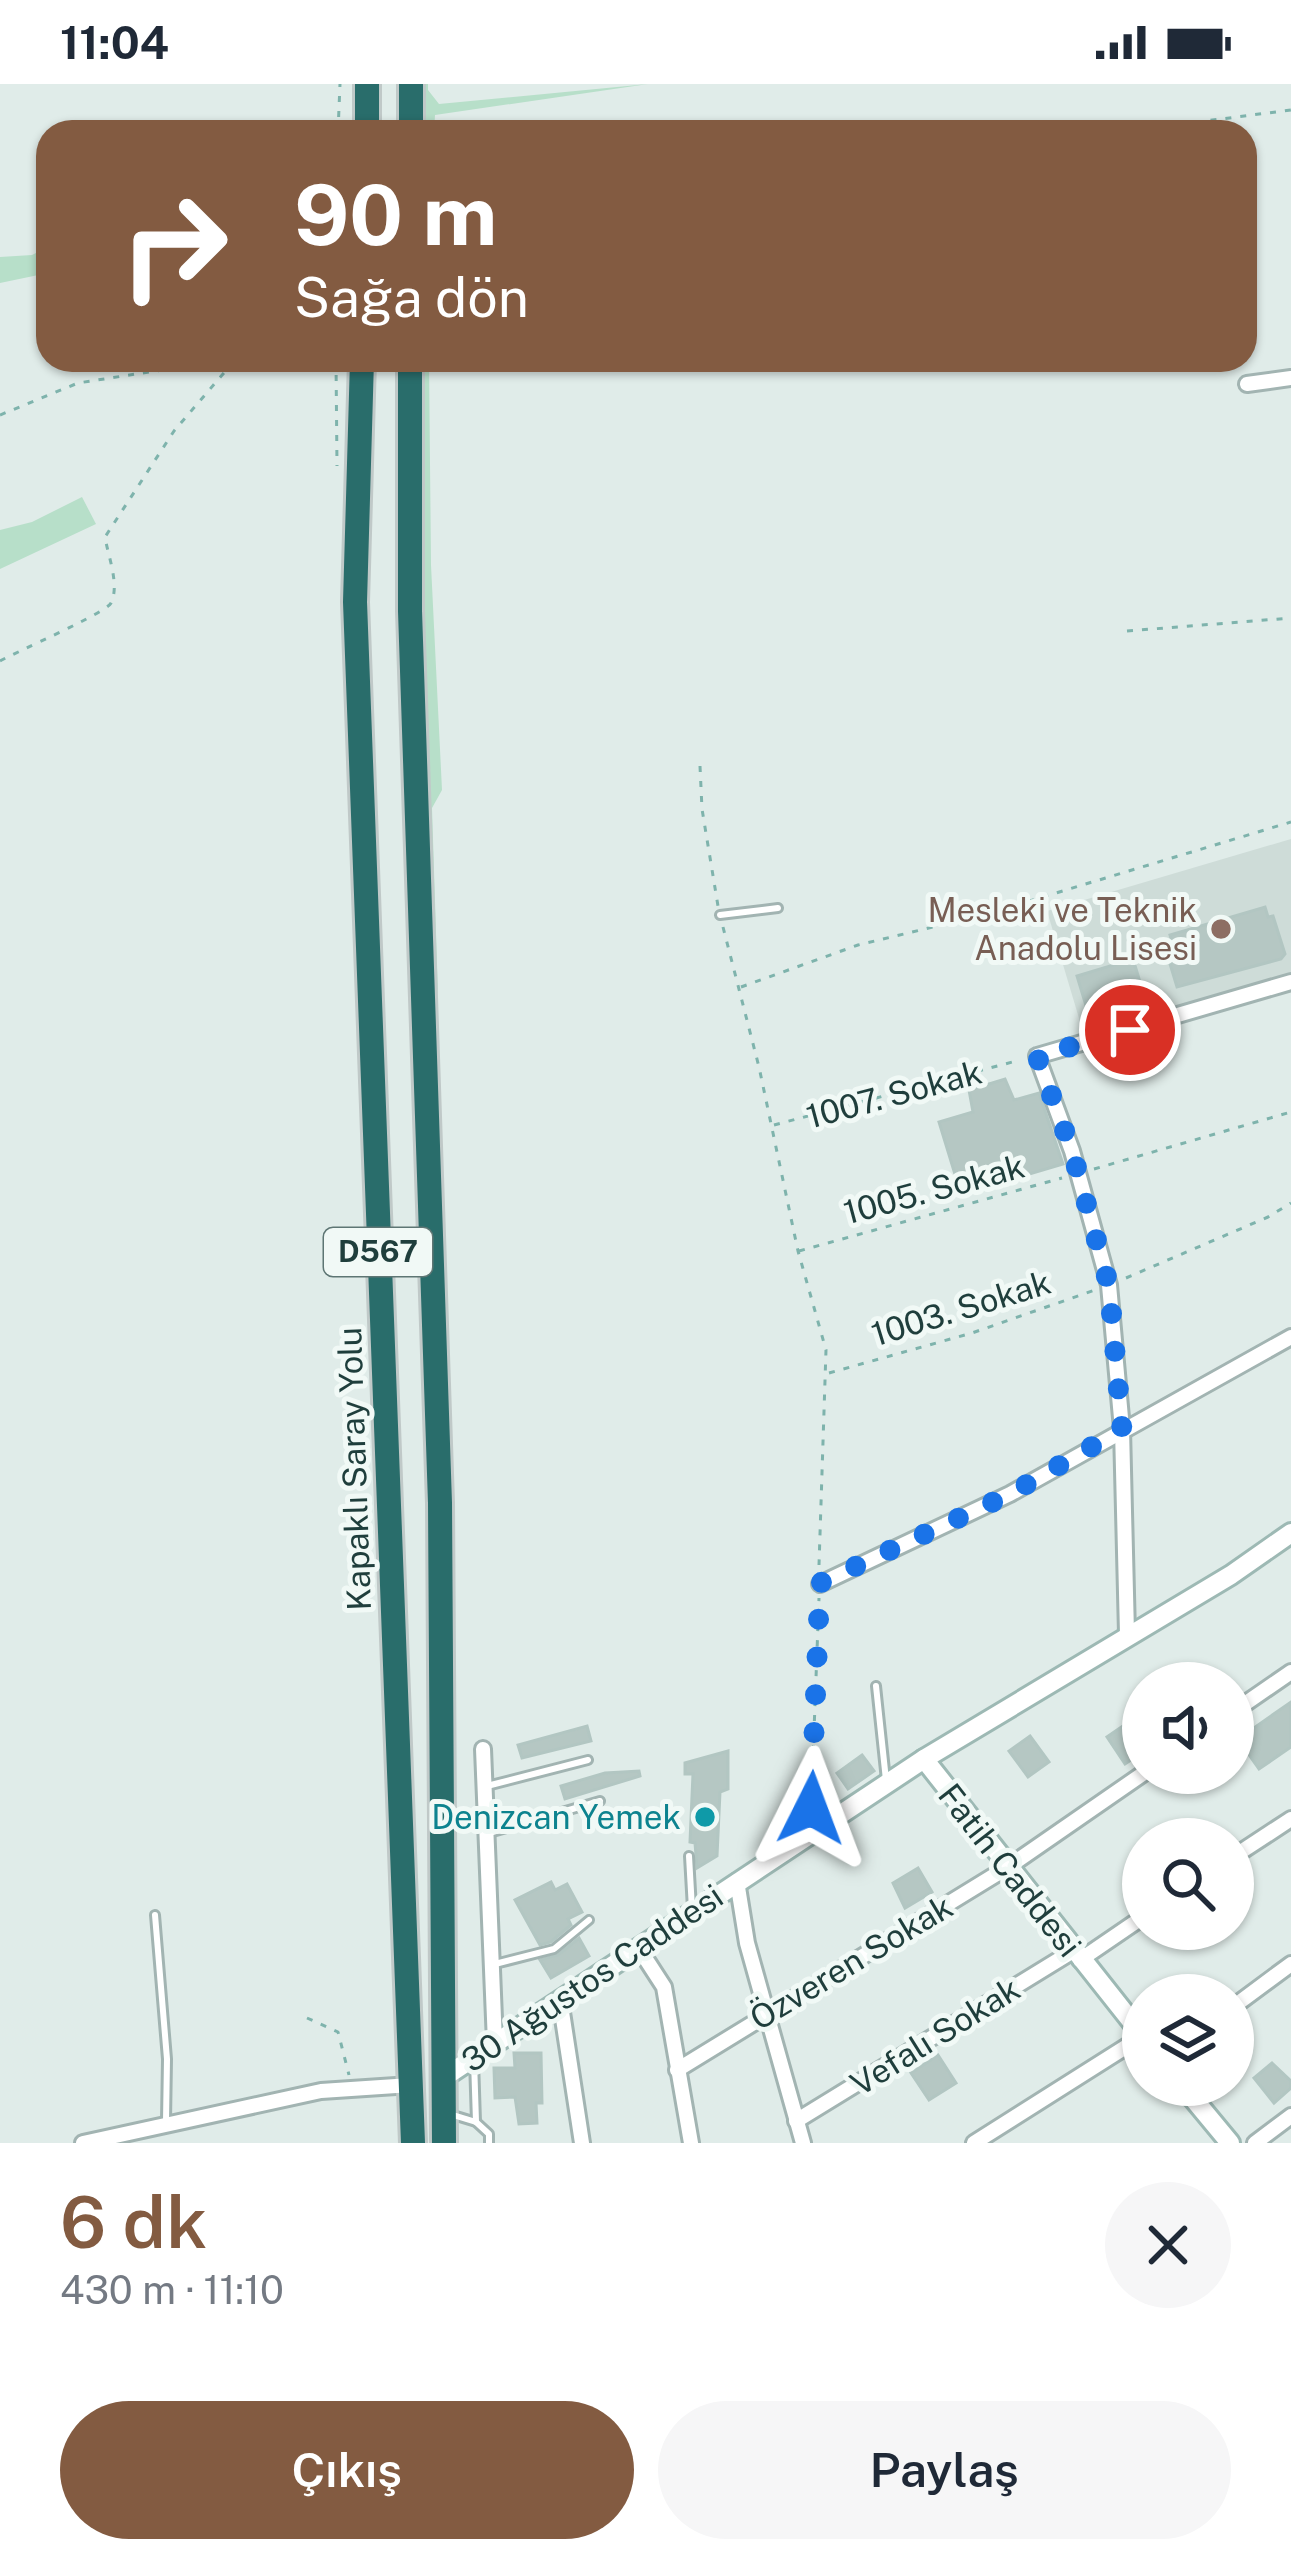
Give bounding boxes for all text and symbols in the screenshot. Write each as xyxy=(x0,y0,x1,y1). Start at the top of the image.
text: 11:04 xyxy=(60,16,169,69)
text: 90 m xyxy=(294,165,497,264)
icon: right xyxy=(96,168,252,324)
text: Sağa dön xyxy=(294,266,529,329)
place label: Mesleki ve Teknik Anadolu Lisesi xyxy=(927,891,1197,967)
marker: Mesleki ve Teknik Anadolu Lisesi xyxy=(1208,916,1234,942)
pin xyxy=(1079,979,1181,1081)
icon: arrive xyxy=(1097,997,1163,1063)
street label: 1007. Sokak xyxy=(802,1052,986,1136)
street label: 1005. Sokak xyxy=(839,1147,1029,1231)
road number: D567 xyxy=(324,1228,432,1276)
street label: 1003. Sokak xyxy=(867,1263,1055,1353)
street label: Kapaklı Saray Yolu xyxy=(330,1327,378,1611)
map controls xyxy=(1122,1662,1254,2106)
button: sound xyxy=(1122,1662,1254,1794)
position arrow xyxy=(748,1745,874,1871)
street label: Fatih Caddesi xyxy=(931,1776,1089,1964)
place label: Denizcan Yemek xyxy=(431,1798,681,1836)
marker: Denizcan Yemek xyxy=(692,1804,718,1830)
button: search xyxy=(1122,1818,1254,1950)
street label: 30 Ağustos Caddesi xyxy=(454,1877,730,2079)
street label: Özveren Sokak xyxy=(742,1885,959,2037)
street label: Vefalı Sokak xyxy=(844,1969,1026,2103)
button: layers xyxy=(1122,1974,1254,2106)
text: 6 dk xyxy=(60,2180,207,2264)
button: close xyxy=(1105,2182,1231,2308)
text: 430 m · 11:10 xyxy=(60,2267,284,2313)
button: Çıkış xyxy=(60,2401,634,2539)
button: Paylaş xyxy=(658,2401,1231,2539)

